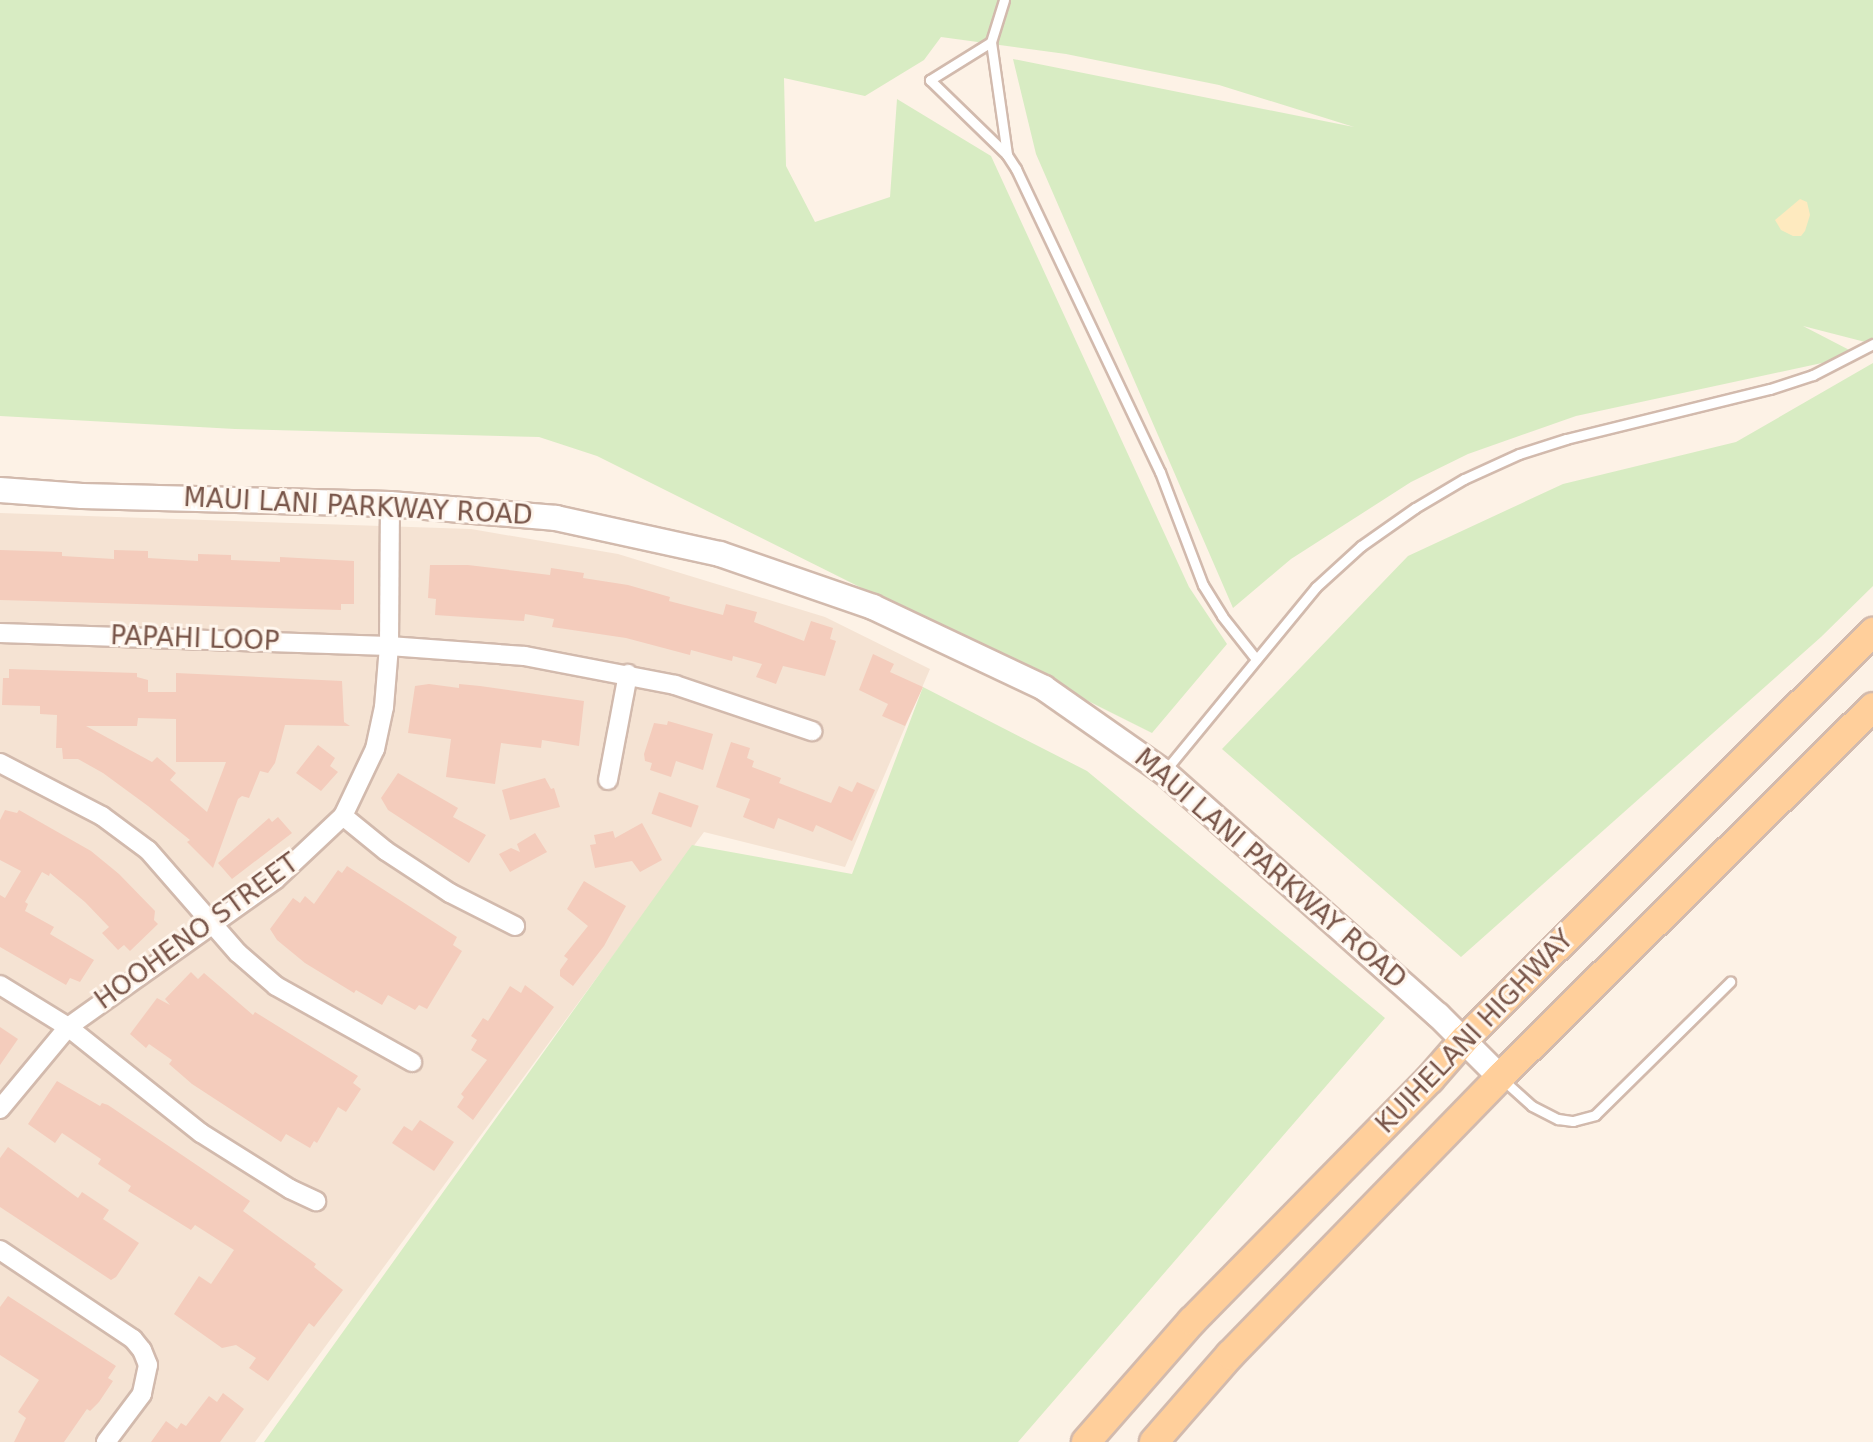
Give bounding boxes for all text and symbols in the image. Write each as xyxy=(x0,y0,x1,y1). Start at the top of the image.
street label: MAUI LANI PARKWAY ROAD xyxy=(183,482,533,532)
street label: PAPAHI LOOP xyxy=(110,620,280,658)
street label: MAUI LANI PARKWAY ROAD xyxy=(1128,743,1412,995)
street label: HOOHENO STREET xyxy=(89,848,305,1016)
street label: KUIHELANI HIGHWAY xyxy=(1370,924,1580,1140)

